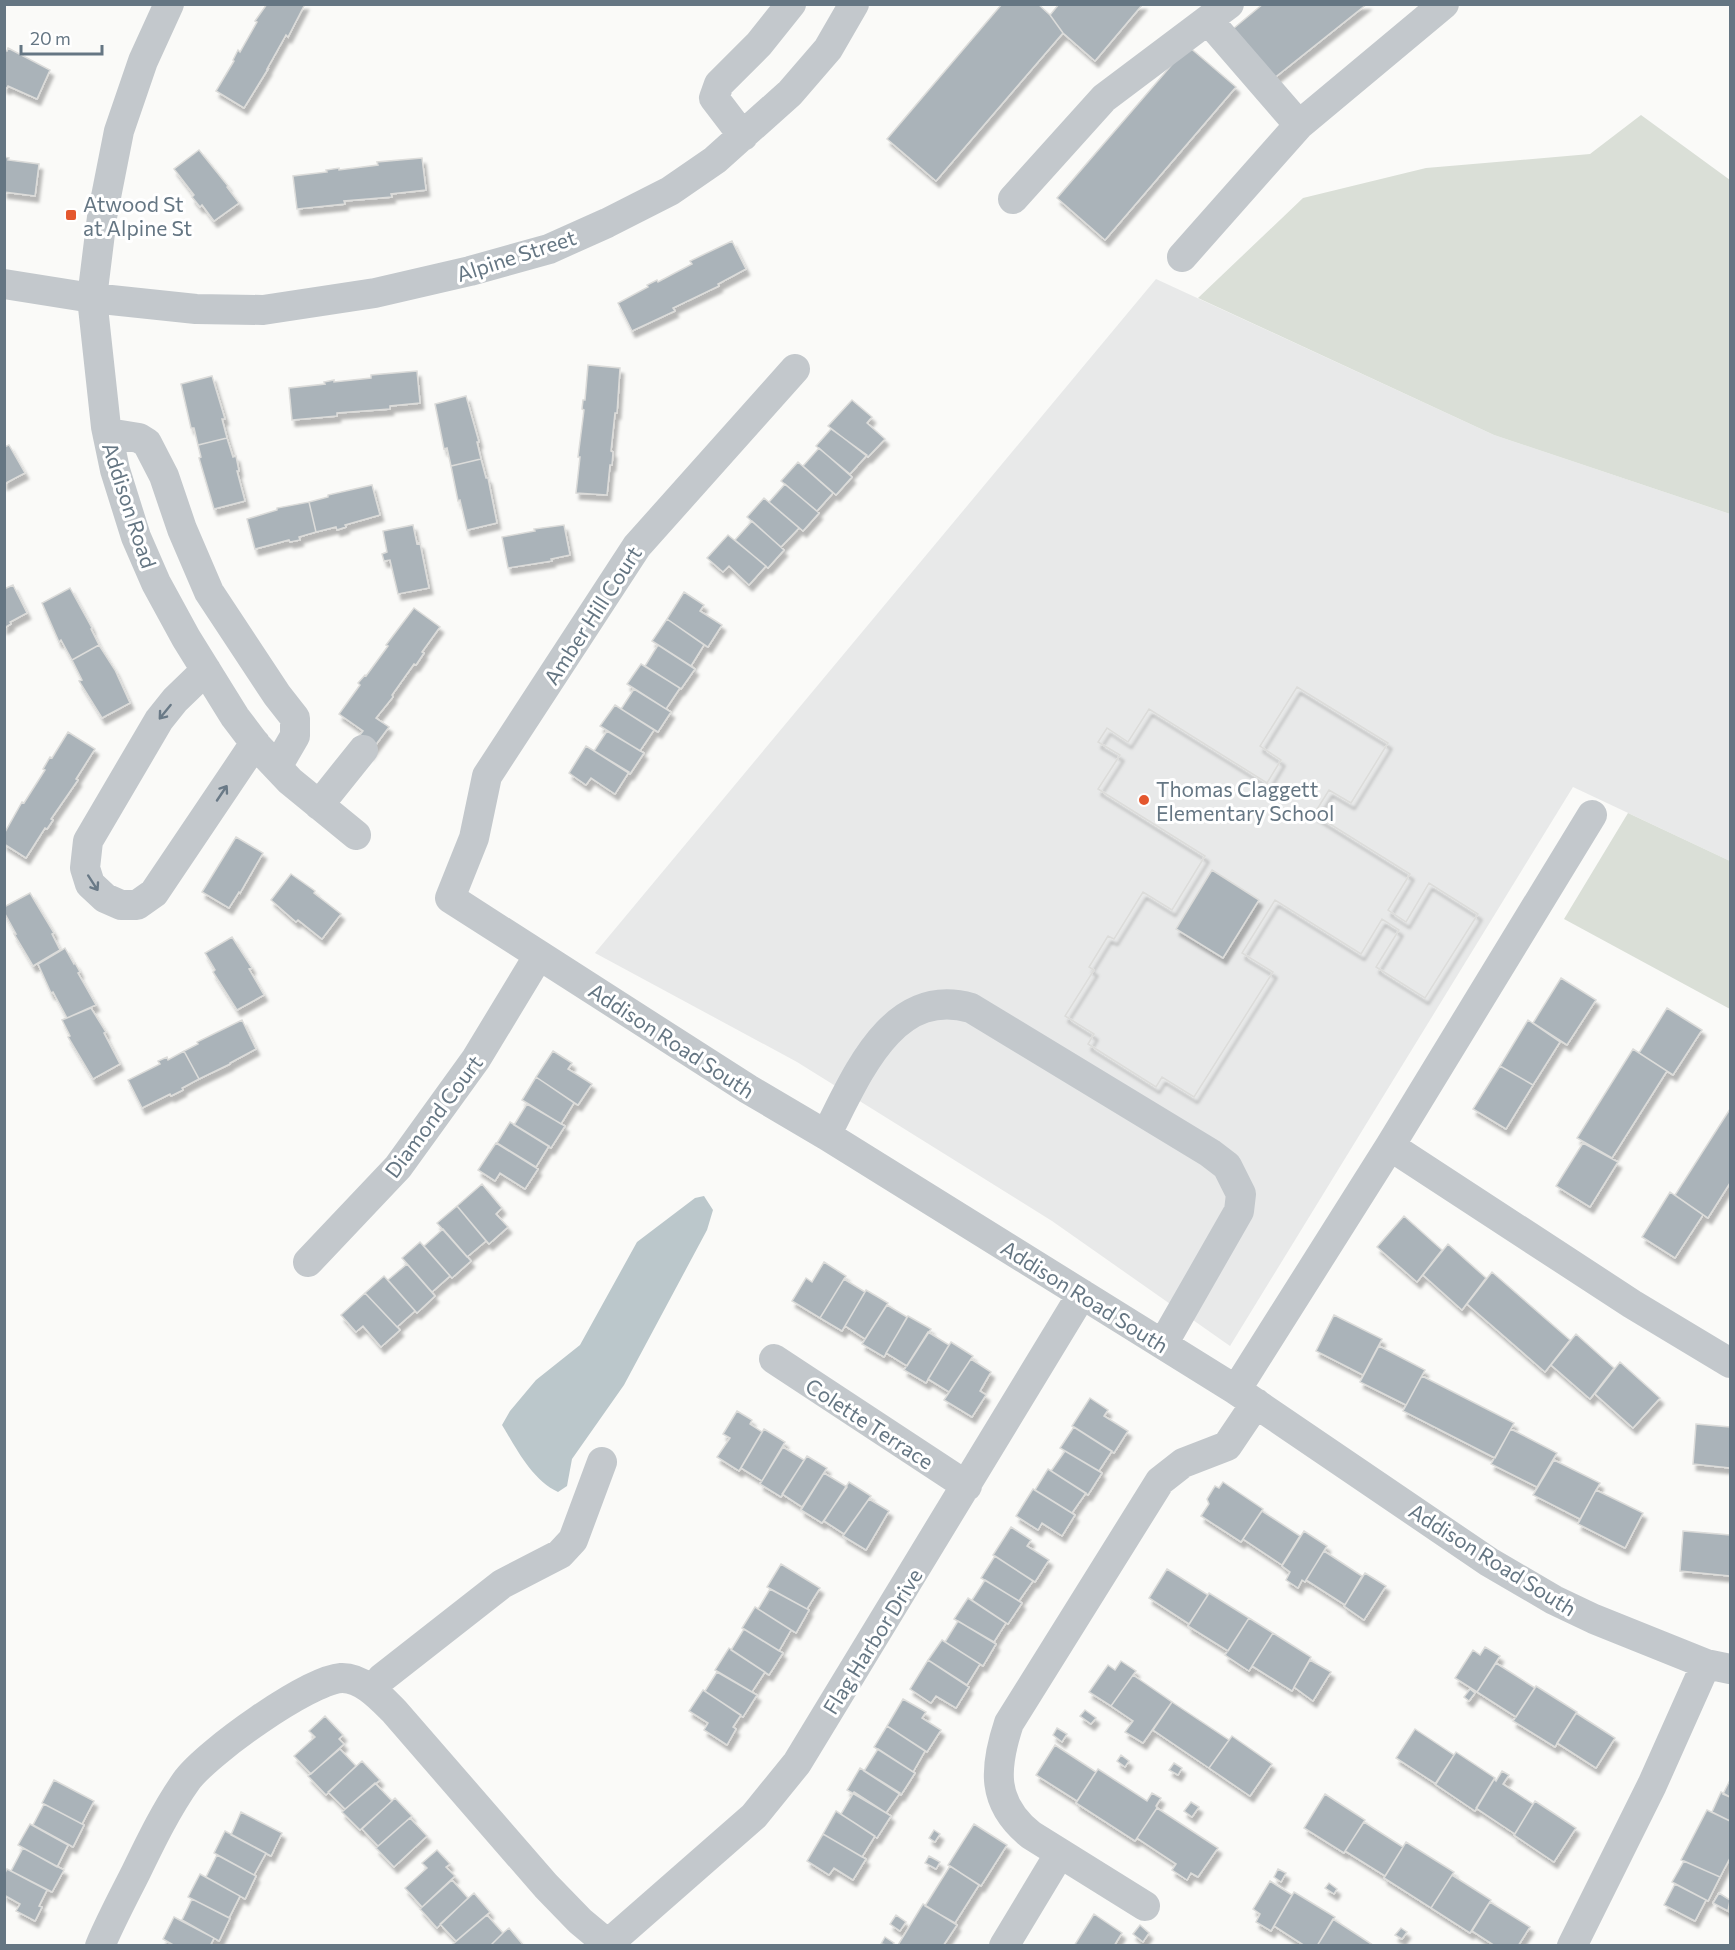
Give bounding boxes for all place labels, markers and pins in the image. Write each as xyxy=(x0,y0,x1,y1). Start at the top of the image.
place label: Atwood St at Alpine St xyxy=(83,191,192,240)
marker: Atwood St at Alpine St xyxy=(64,208,78,222)
place label: Thomas Claggett Elementary School xyxy=(1156,776,1334,825)
marker: Thomas Claggett Elementary School xyxy=(1137,793,1151,807)

